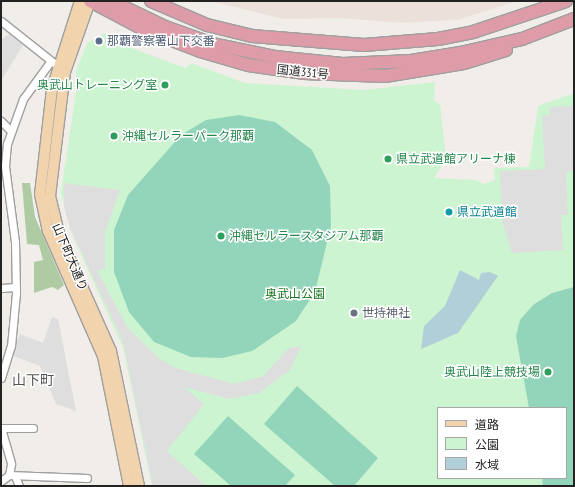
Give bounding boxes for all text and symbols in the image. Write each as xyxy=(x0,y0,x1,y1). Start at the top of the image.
place label: 那覇警察署山下交番 xyxy=(107,34,215,48)
marker: 那覇警察署山下交番 xyxy=(94,36,104,46)
street label: 国道331号 xyxy=(276,62,330,82)
place label: 奥武山トレーニング室 xyxy=(37,78,157,92)
marker: 奥武山トレーニング室 xyxy=(160,80,170,90)
place label: 沖縄セルラーパーク那覇 xyxy=(122,129,254,143)
marker: 沖縄セルラーパーク那覇 xyxy=(109,131,119,141)
place label: 県立武道館アリーナ棟 xyxy=(396,152,516,166)
marker: 県立武道館アリーナ棟 xyxy=(383,154,393,164)
place label: 県立武道館 xyxy=(457,205,517,219)
marker: 県立武道館 xyxy=(444,207,454,217)
street label: 山下町大通り xyxy=(49,221,91,293)
place label: 沖縄セルラースタジアム那覇 xyxy=(229,229,385,243)
marker: 沖縄セルラースタジアム那覇 xyxy=(216,231,226,241)
park label: 奥武山公園 xyxy=(265,287,325,301)
place label: 世持神社 xyxy=(362,306,410,320)
marker: 世持神社 xyxy=(349,308,359,318)
place label: 奥武山陸上競技場 xyxy=(444,365,540,379)
marker: 奥武山陸上競技場 xyxy=(543,367,553,377)
district label: 山下町 xyxy=(12,372,54,388)
legend xyxy=(437,407,567,479)
text: 道路 xyxy=(475,417,499,432)
text: 公園 xyxy=(475,437,499,452)
text: 水域 xyxy=(475,457,499,472)

